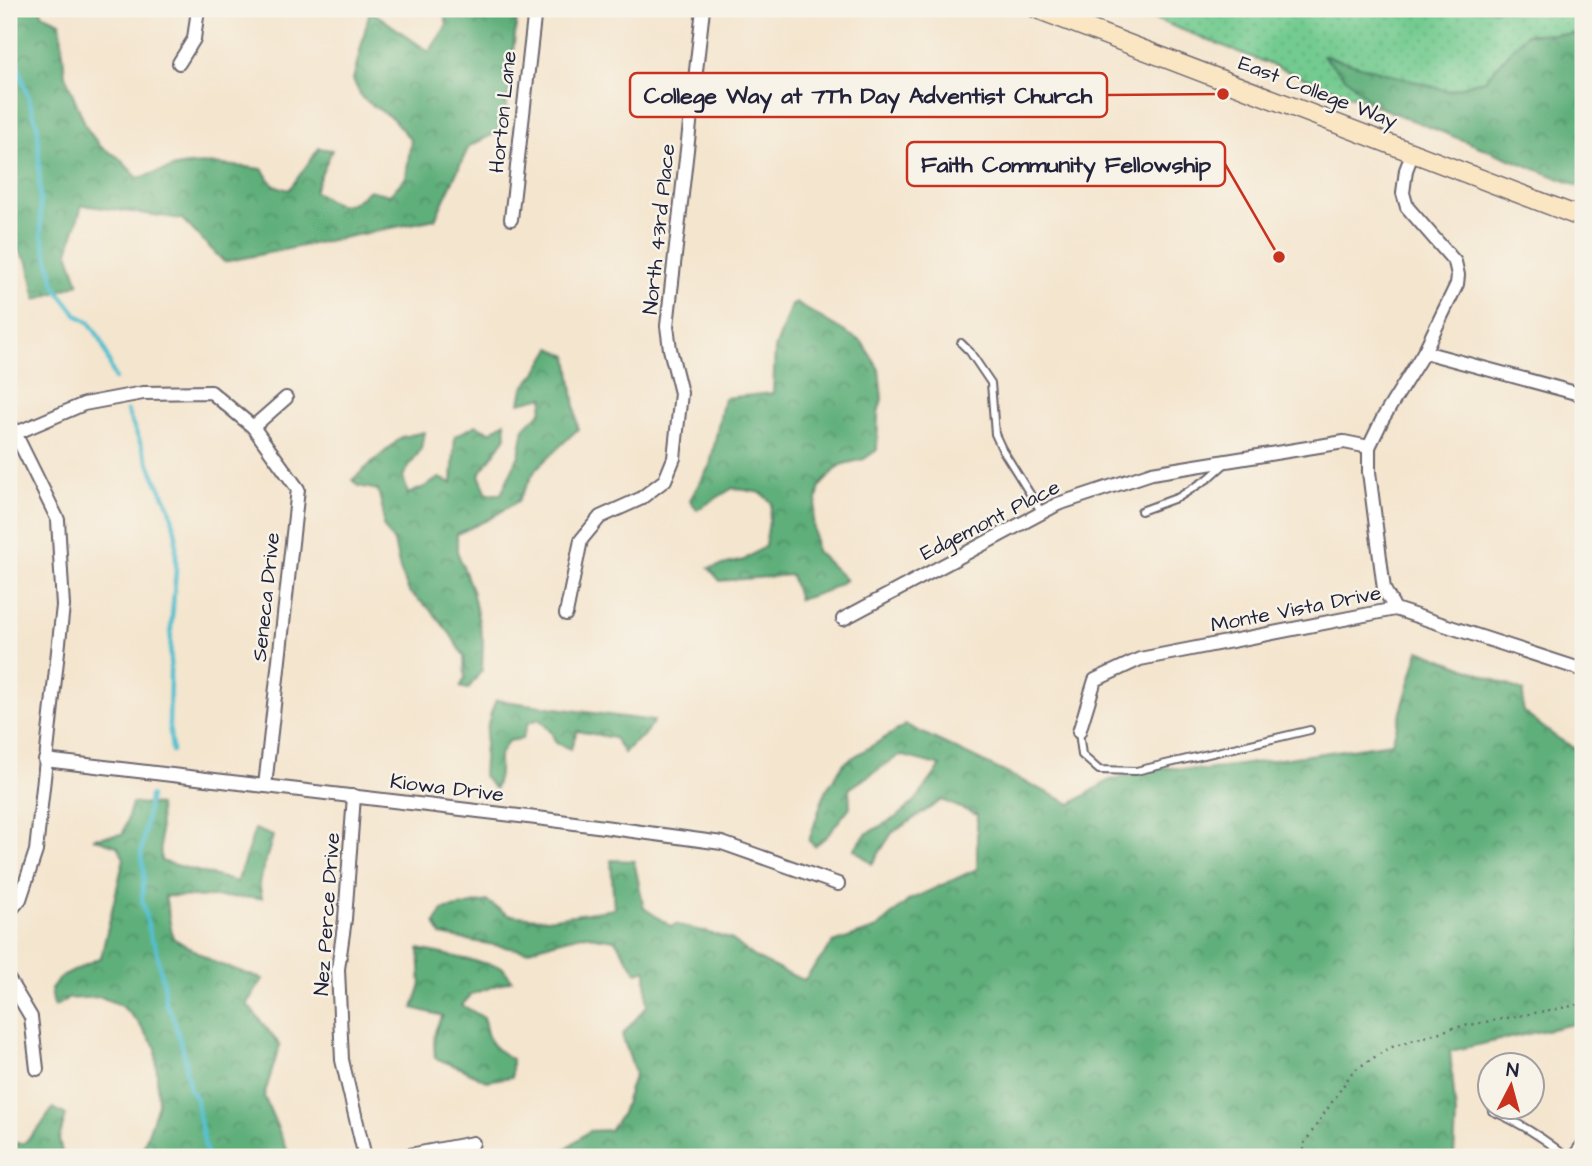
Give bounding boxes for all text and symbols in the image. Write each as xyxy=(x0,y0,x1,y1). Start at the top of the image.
street label: East College Way xyxy=(1234,48,1402,138)
street label: Horton Lane xyxy=(482,50,524,174)
callout: College Way at 7Th Day Adventist Church xyxy=(630,73,1107,117)
text: College Way at 7Th Day Adventist Church xyxy=(644,80,1093,114)
street label: North 43rd Place xyxy=(636,142,682,316)
callout: Faith Community Fellowship xyxy=(907,142,1225,186)
text: Faith Community Fellowship xyxy=(921,149,1211,183)
street label: Edgemont Place xyxy=(915,472,1066,569)
street label: Seneca Drive xyxy=(245,531,287,663)
street label: Monte Vista Drive xyxy=(1208,578,1384,640)
street label: Kiowa Drive xyxy=(388,767,506,809)
street label: Nez Perce Drive xyxy=(307,832,347,996)
north arrow xyxy=(1476,1050,1546,1120)
text: N xyxy=(1505,1057,1520,1085)

